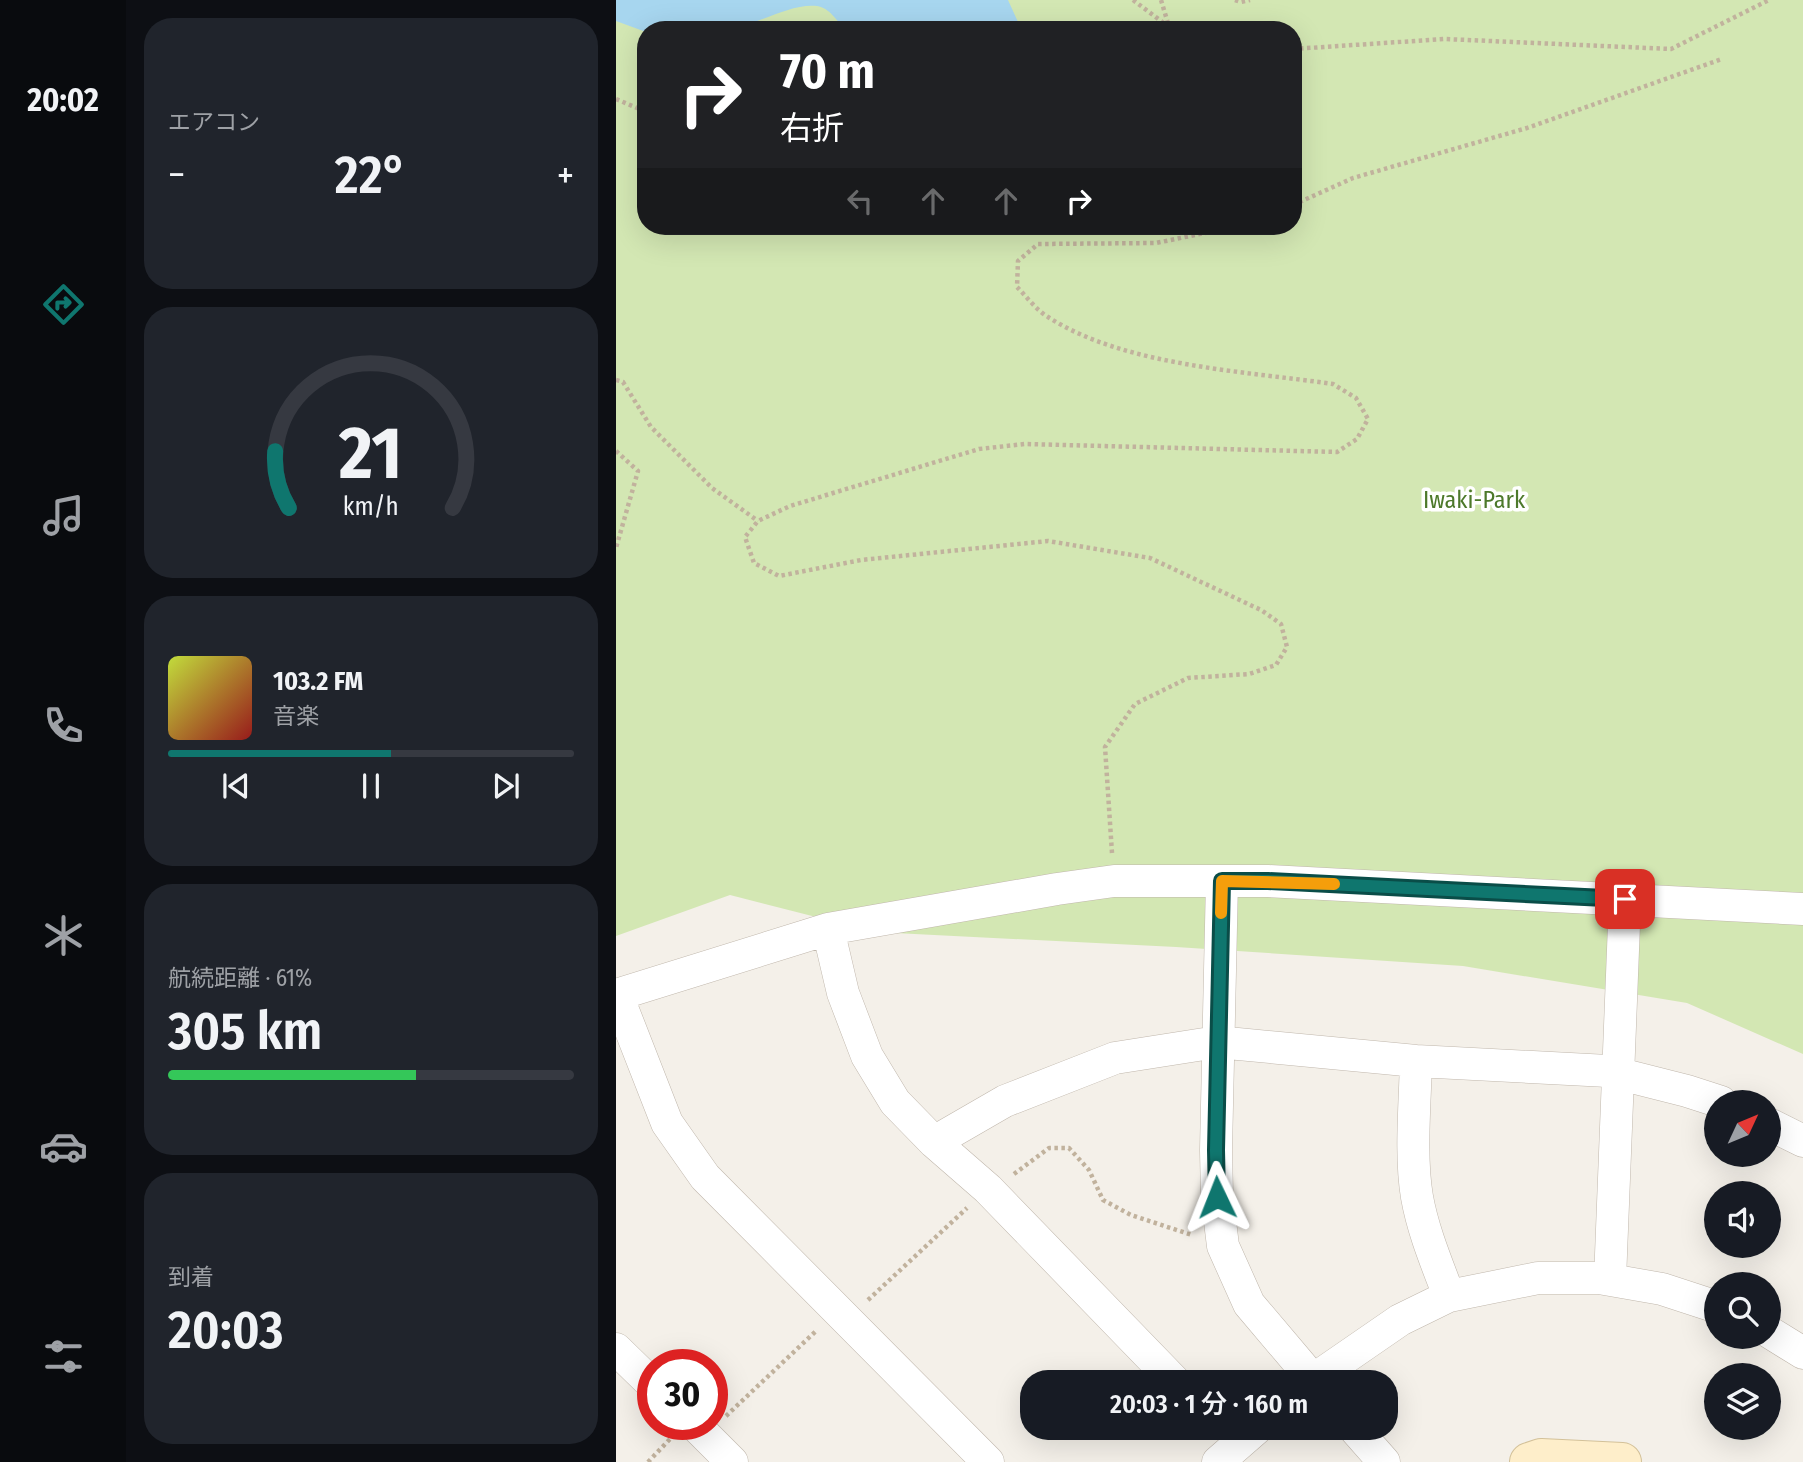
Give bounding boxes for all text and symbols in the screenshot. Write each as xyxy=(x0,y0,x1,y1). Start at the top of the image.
text: 70 m xyxy=(780,42,875,101)
icon: right xyxy=(665,49,756,140)
text: 20:02 xyxy=(27,81,99,119)
text: エアコン xyxy=(168,108,260,136)
text: 右折 xyxy=(780,109,844,147)
text: 22° xyxy=(335,144,407,207)
text: − xyxy=(168,152,185,198)
text: + xyxy=(557,152,574,198)
icon: left xyxy=(841,182,879,220)
icon: ahead xyxy=(914,182,952,220)
icon: ahead xyxy=(987,182,1025,220)
icon: right xyxy=(1060,182,1098,220)
icon: directions xyxy=(39,280,88,329)
text: 21 xyxy=(338,411,403,498)
park label: Iwaki-Park xyxy=(1423,486,1526,514)
icon: music xyxy=(39,491,88,540)
text: km/h xyxy=(343,492,399,522)
text: 103.2 FM xyxy=(273,666,363,697)
icon: phone xyxy=(39,701,88,750)
text: 音楽 xyxy=(273,702,319,730)
icon: previous xyxy=(217,767,255,805)
icon: pause xyxy=(352,767,390,805)
icon: next xyxy=(487,767,525,805)
pin xyxy=(1595,869,1655,929)
icon: arrive xyxy=(1606,880,1644,918)
icon: climate xyxy=(39,911,88,960)
text: 航続距離 · 61% xyxy=(168,964,312,992)
text: 305 km xyxy=(168,1000,322,1063)
north arrow xyxy=(1704,1090,1782,1167)
map controls xyxy=(1704,1090,1781,1440)
icon: car xyxy=(39,1122,88,1171)
position arrow xyxy=(1180,1160,1254,1234)
button: sound xyxy=(1704,1181,1781,1258)
text: 到着 xyxy=(168,1263,214,1291)
button: search xyxy=(1704,1272,1781,1349)
text: 20:03 xyxy=(168,1299,284,1362)
icon: filters xyxy=(39,1332,88,1381)
speed limit sign: 30 xyxy=(637,1349,728,1440)
button: layers xyxy=(1704,1363,1781,1440)
text: 20:03 · 1 分 · 160 m xyxy=(1110,1389,1308,1420)

